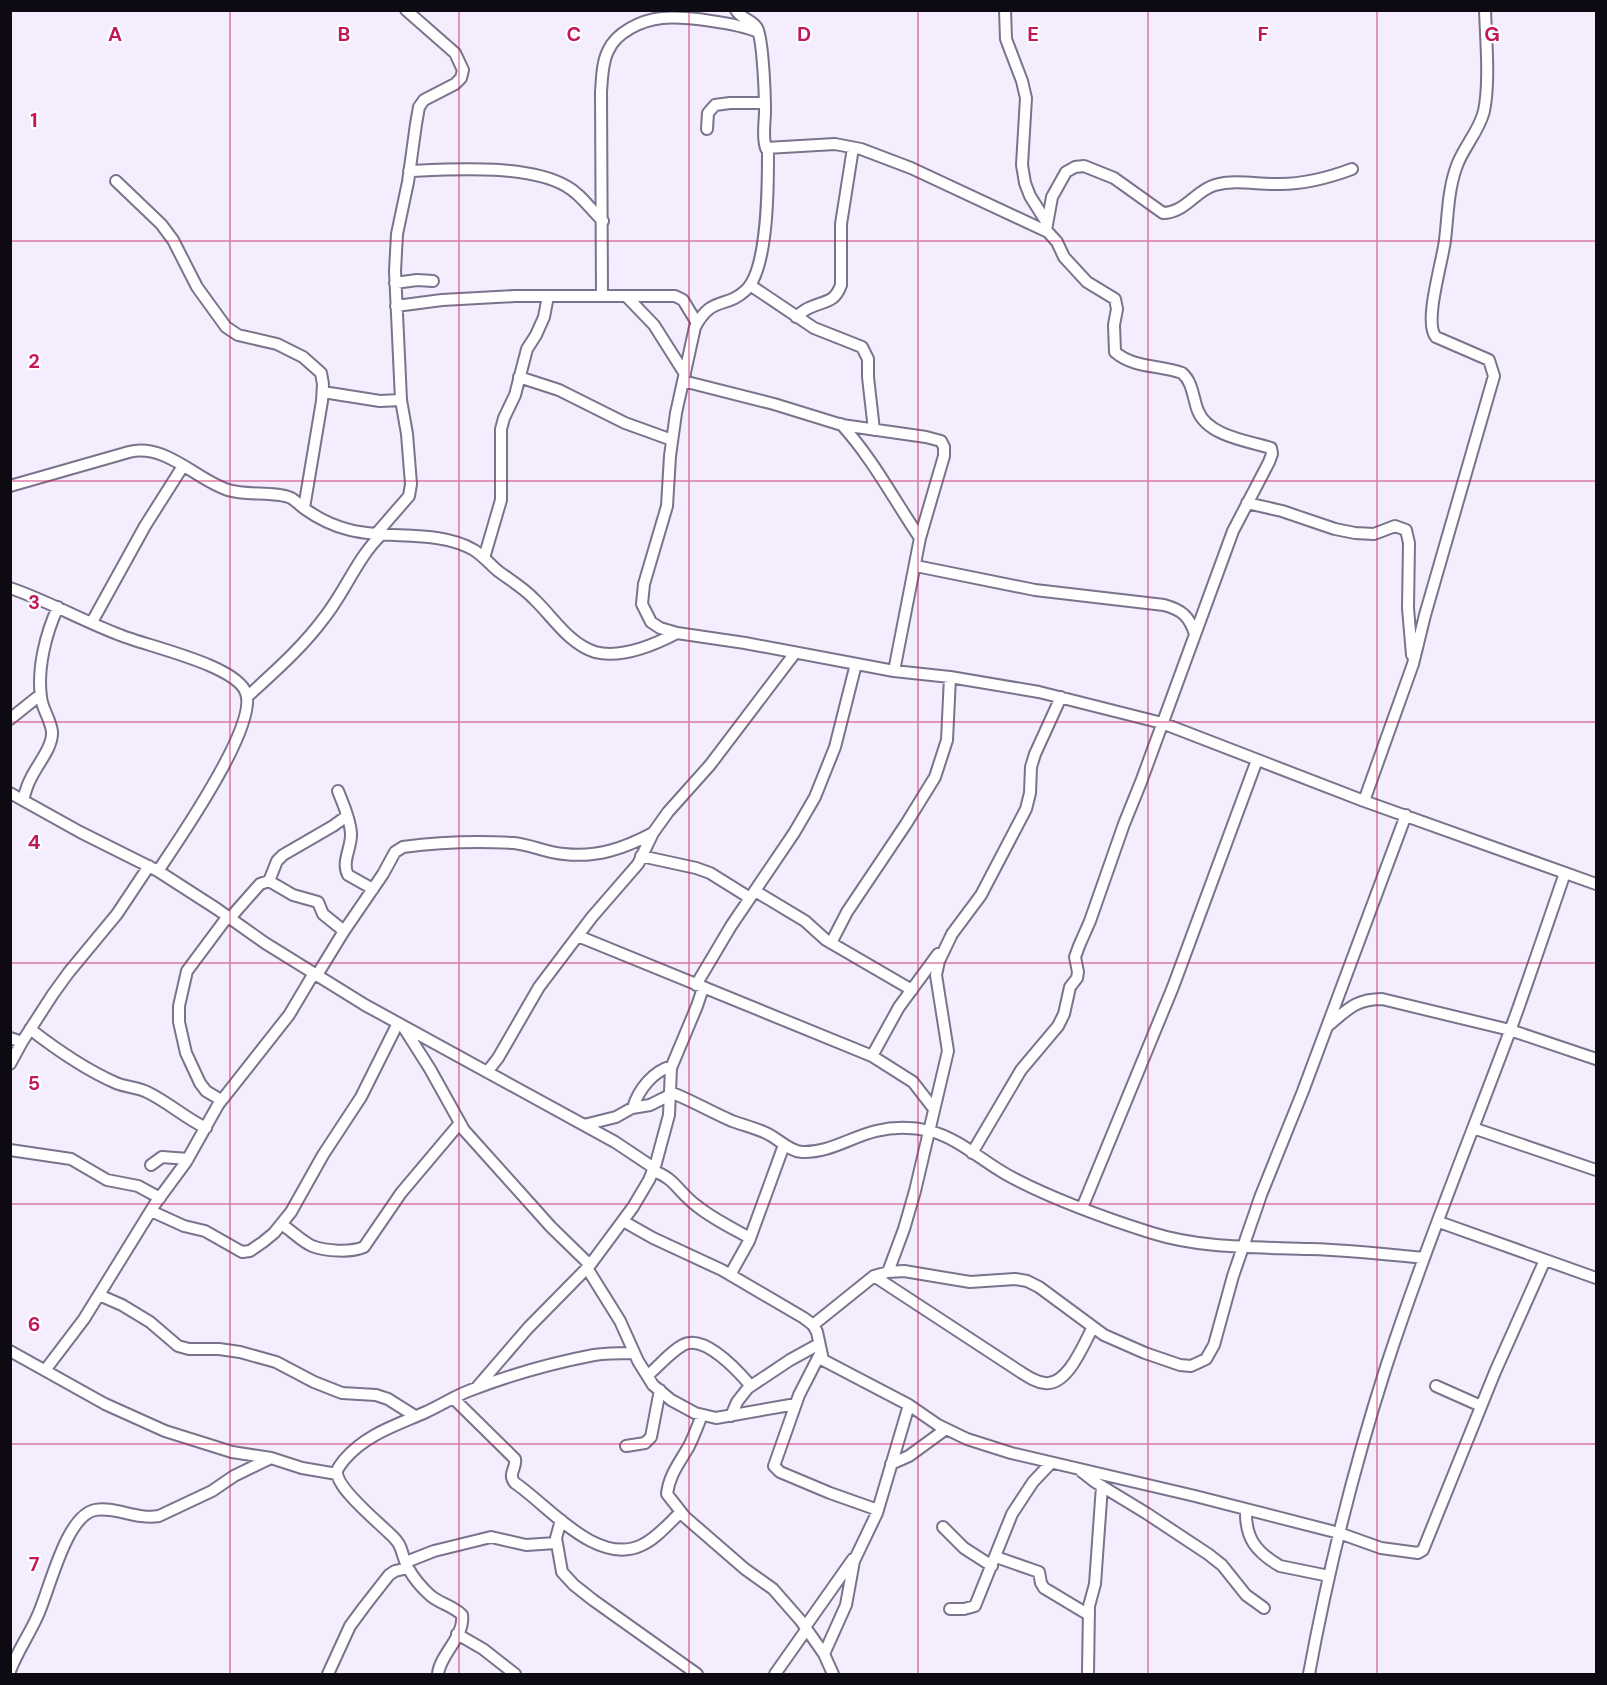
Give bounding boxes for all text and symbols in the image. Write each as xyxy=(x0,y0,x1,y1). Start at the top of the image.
text: A xyxy=(108,21,122,47)
text: B xyxy=(338,21,350,47)
text: C xyxy=(567,21,581,47)
text: D xyxy=(797,21,811,47)
text: E xyxy=(1027,21,1039,47)
text: F xyxy=(1257,21,1269,47)
text: G xyxy=(1484,21,1500,47)
text: 1 xyxy=(30,107,38,133)
text: 2 xyxy=(28,348,40,374)
text: 3 xyxy=(28,589,40,615)
text: 4 xyxy=(28,829,41,855)
text: 5 xyxy=(28,1070,40,1096)
text: 6 xyxy=(28,1311,40,1337)
text: 7 xyxy=(29,1551,40,1577)

